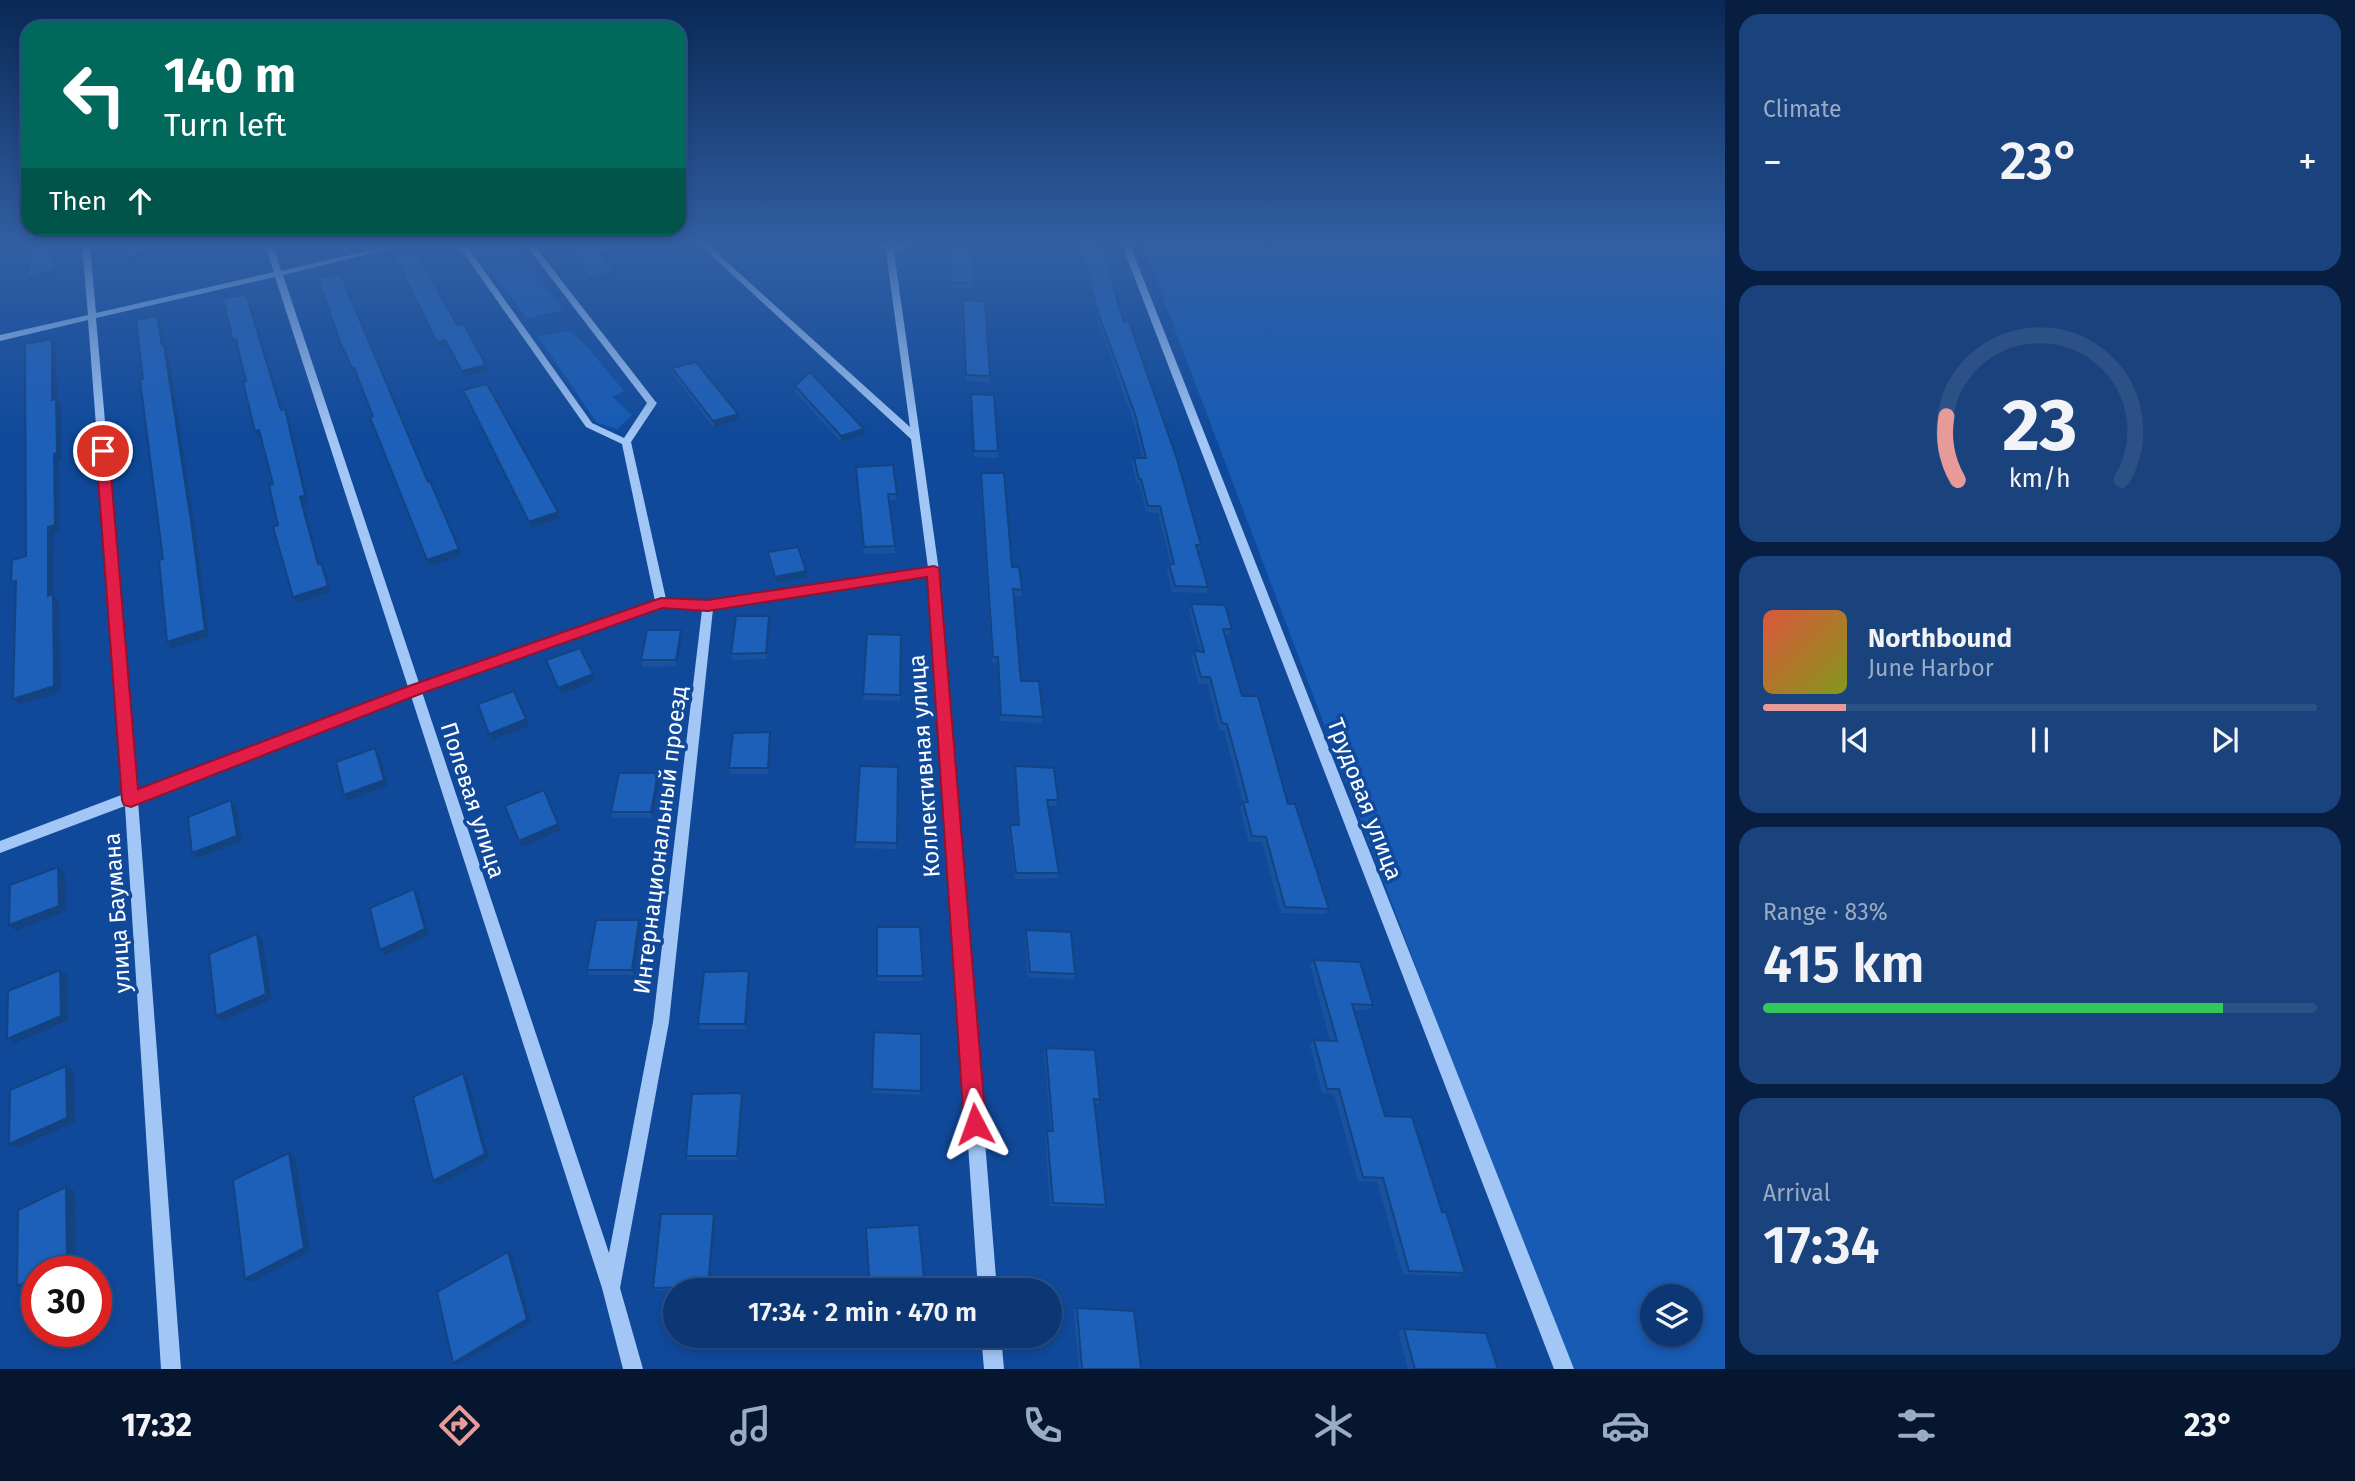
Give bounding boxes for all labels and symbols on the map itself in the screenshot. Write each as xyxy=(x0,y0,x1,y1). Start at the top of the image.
pin xyxy=(73,421,133,481)
street label: Коллективная улица xyxy=(902,654,946,878)
street label: Интернациональный проезд xyxy=(627,684,693,996)
street label: Трудовая улица xyxy=(1321,714,1409,884)
street label: Полевая улица xyxy=(435,718,511,882)
street label: улица Баумана xyxy=(97,832,137,994)
position arrow xyxy=(938,1087,1012,1161)
speed limit sign: 30 xyxy=(21,1256,112,1347)

